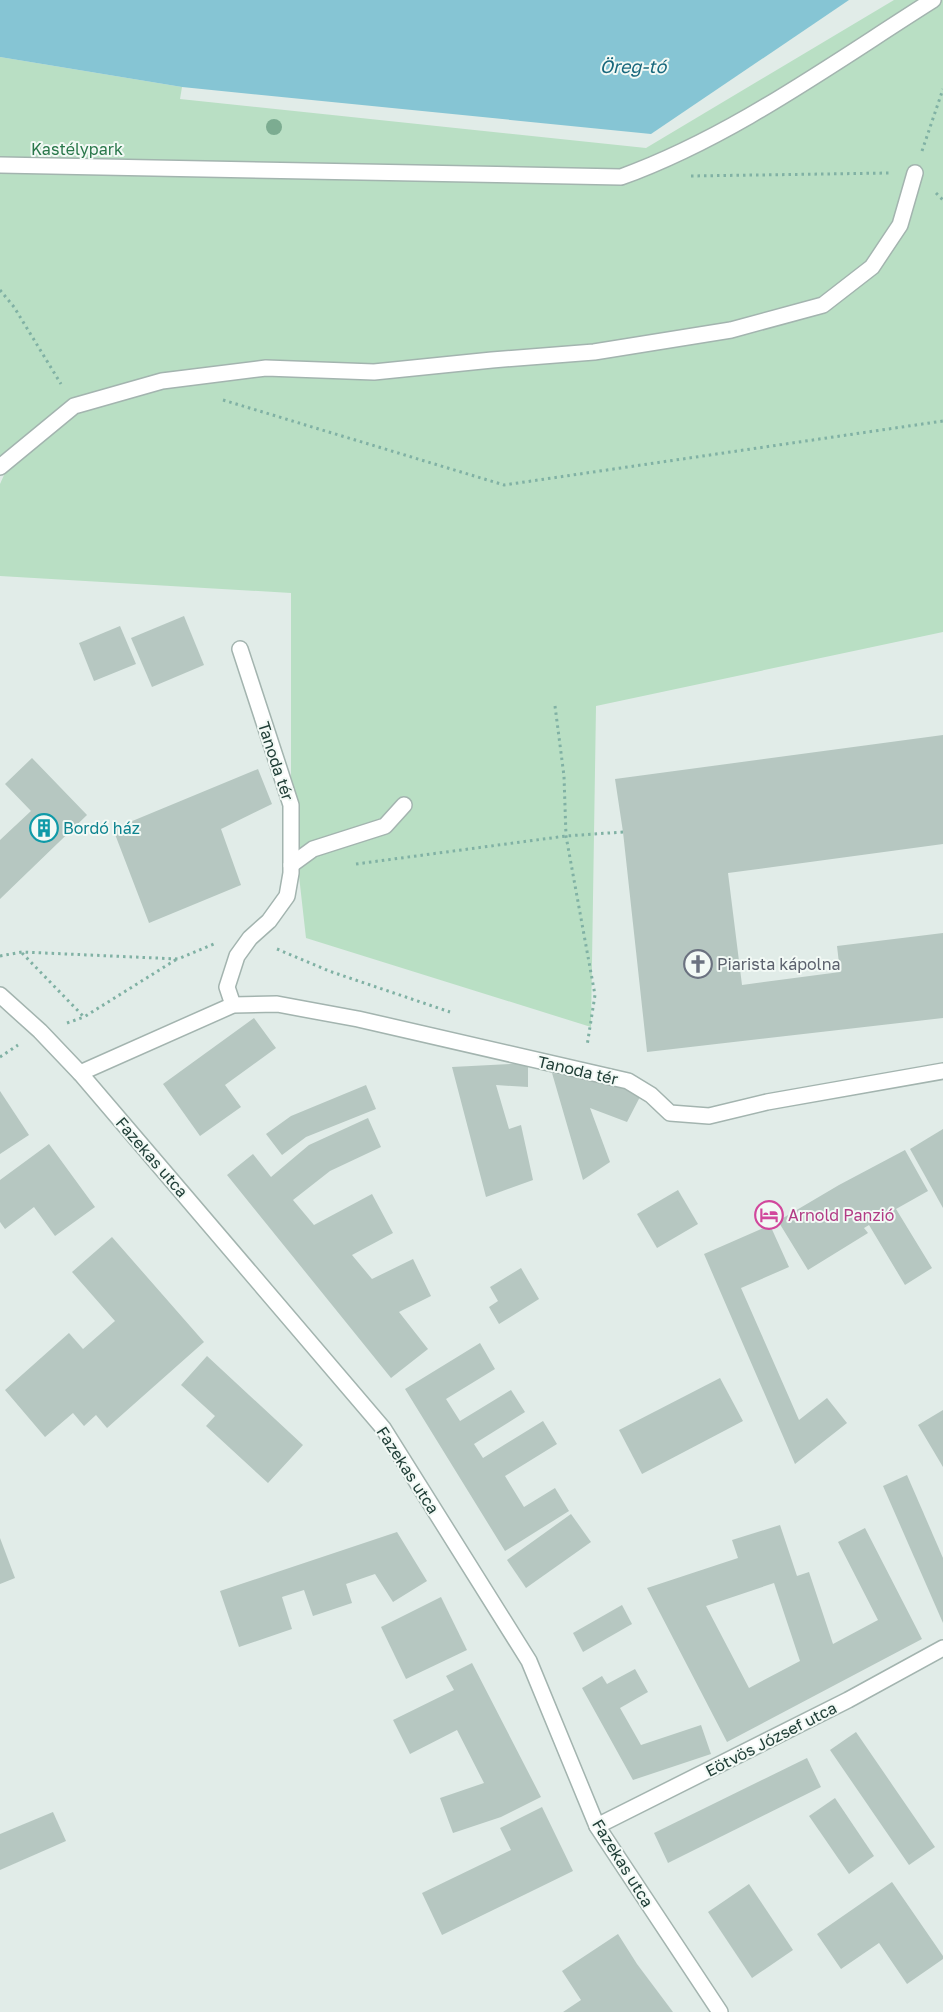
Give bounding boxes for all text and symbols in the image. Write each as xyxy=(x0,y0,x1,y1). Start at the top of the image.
water label: Öreg-tó xyxy=(600,55,668,77)
park label: Kastélypark xyxy=(31,139,123,159)
street label: Tanoda tér xyxy=(254,719,298,803)
building icon: Bordó ház xyxy=(29,813,59,843)
place label: Bordó ház xyxy=(63,818,140,838)
church icon: Piarista kápolna xyxy=(683,949,713,979)
place label: Piarista kápolna xyxy=(717,954,841,974)
street label: Tanoda tér xyxy=(536,1051,620,1089)
street label: Fazekas utca xyxy=(112,1113,192,1201)
hotel icon: Arnold Panzió xyxy=(754,1200,784,1230)
place label: Arnold Panzió xyxy=(788,1205,894,1225)
street label: Fazekas utca xyxy=(372,1423,444,1517)
street label: Eötvös József utca xyxy=(702,1697,840,1781)
street label: Fazekas utca xyxy=(588,1815,658,1911)

